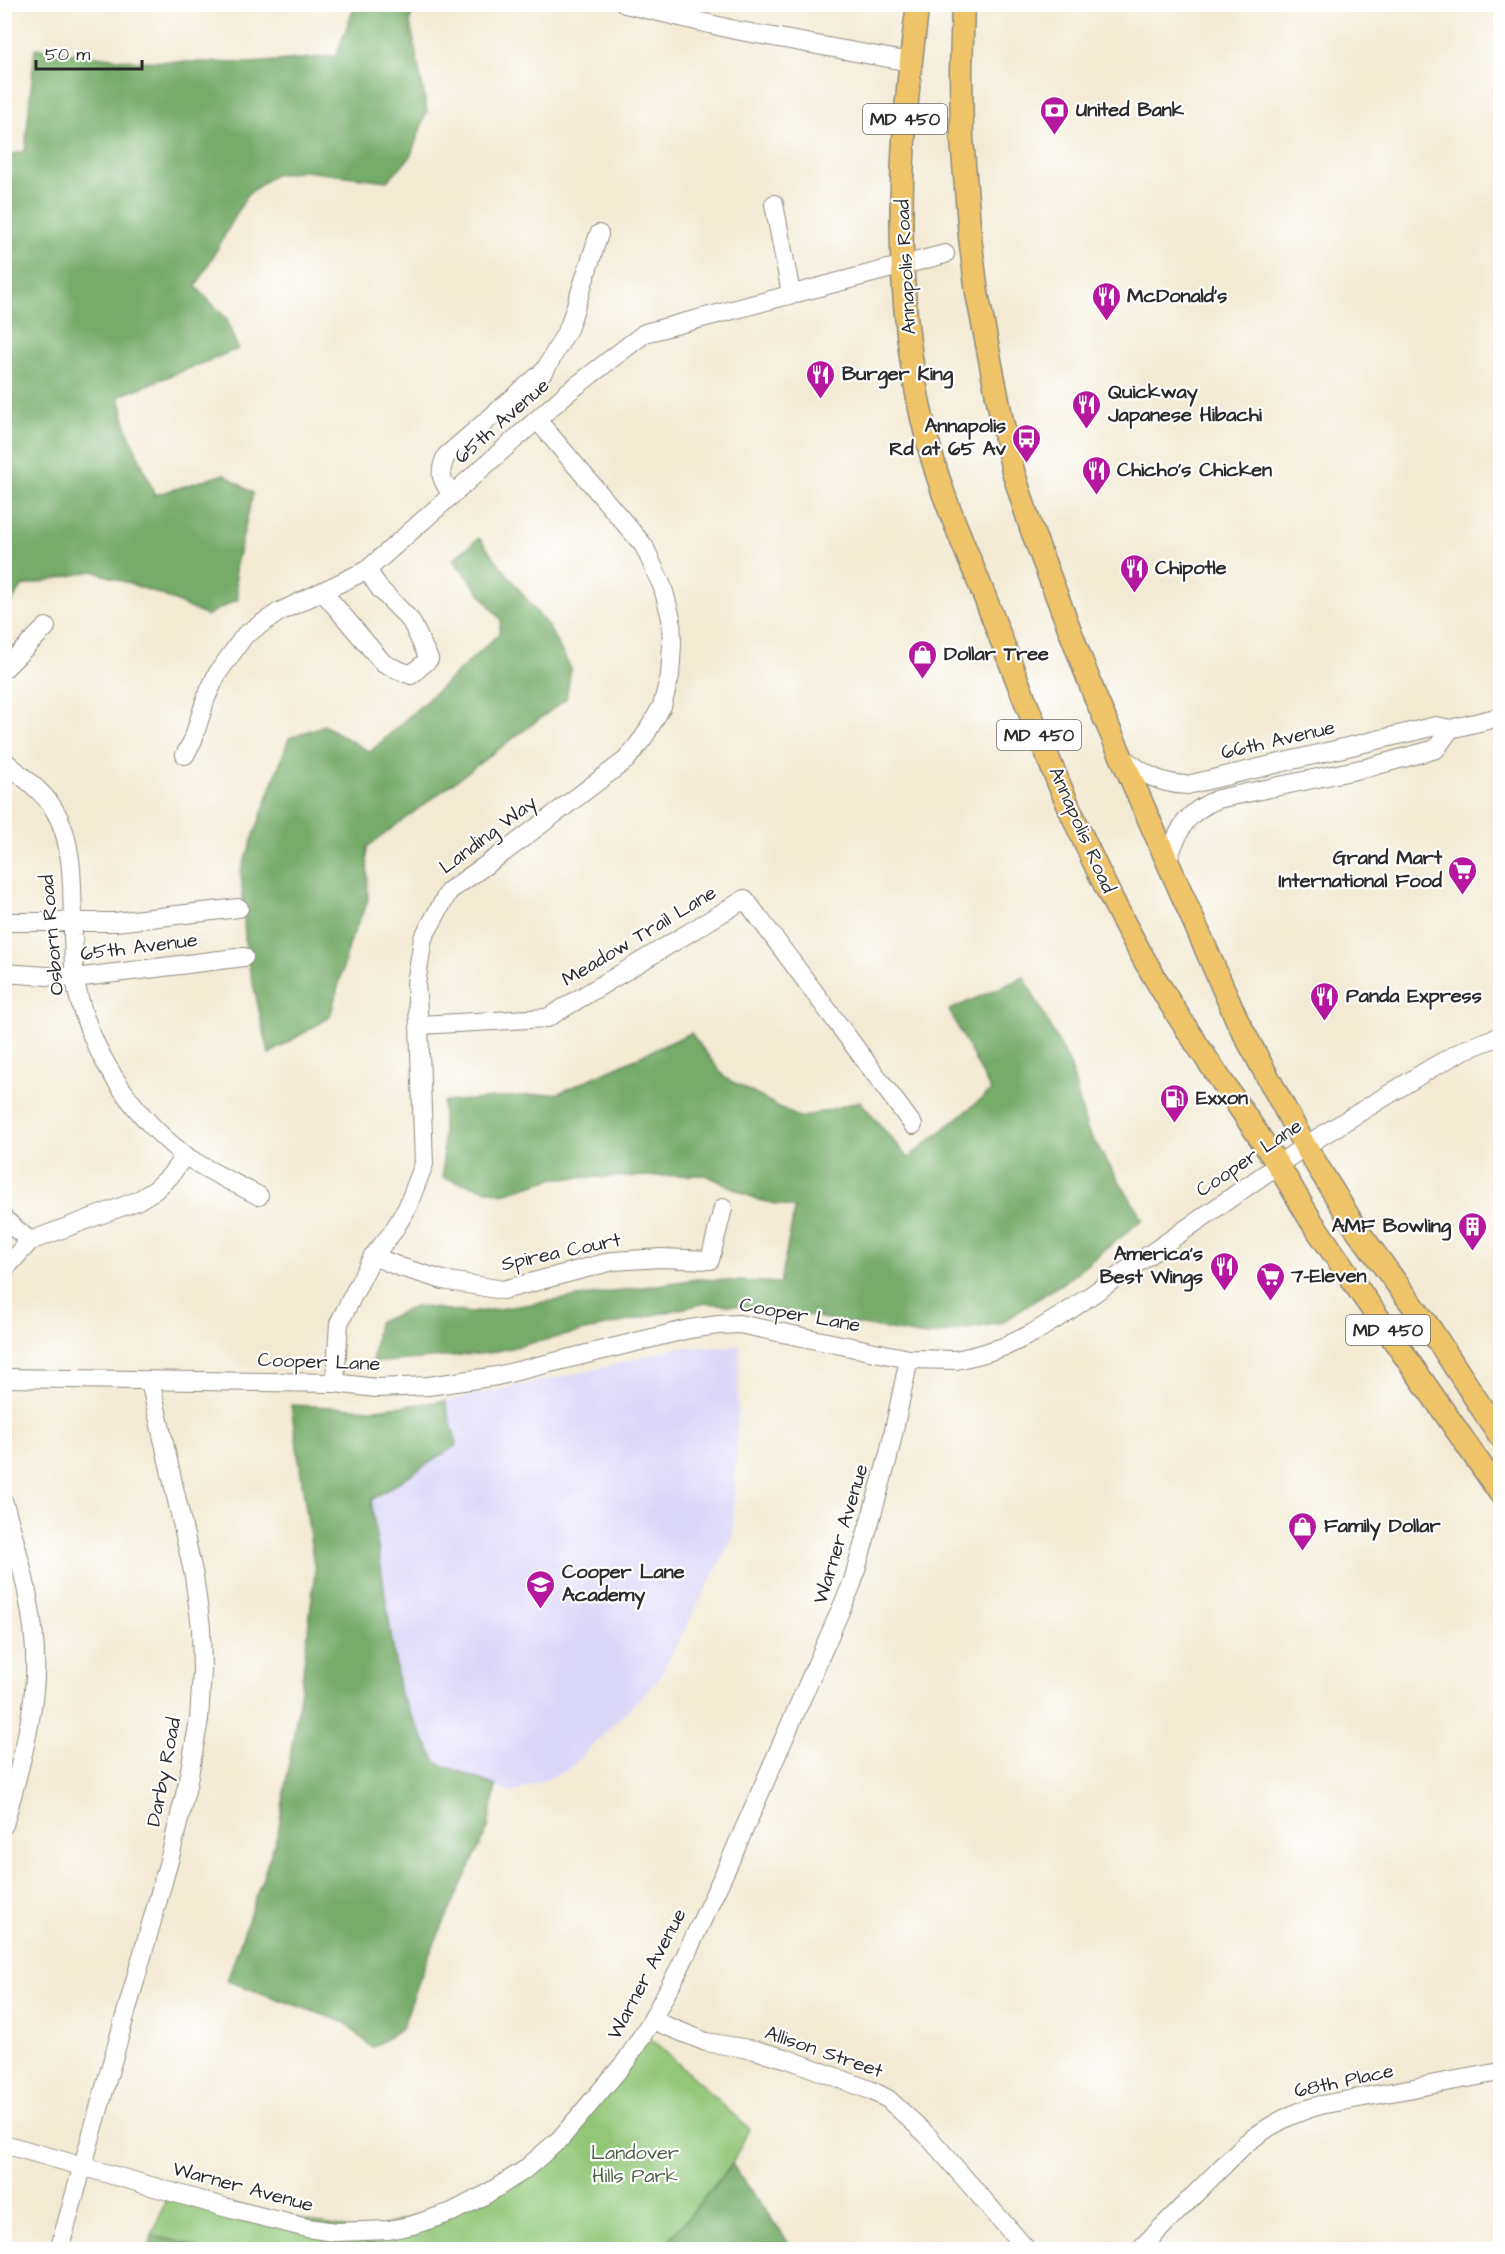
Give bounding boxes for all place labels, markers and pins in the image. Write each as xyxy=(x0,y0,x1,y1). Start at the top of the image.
bank icon: United Bank xyxy=(1039,94,1071,136)
place label: United Bank xyxy=(1076,96,1185,124)
restaurant icon: McDonald's xyxy=(1090,280,1122,322)
place label: McDonald's xyxy=(1127,282,1227,310)
restaurant icon: Burger King xyxy=(805,358,837,400)
place label: Burger King xyxy=(842,360,954,389)
place label: Quickway Japanese Hibachi xyxy=(1107,378,1263,429)
restaurant icon: Quickway Japanese Hibachi xyxy=(1071,388,1103,430)
place label: Annapolis Rd at 65 Av xyxy=(889,412,1007,463)
bus stop icon: Annapolis Rd at 65 Av xyxy=(1011,422,1043,464)
restaurant icon: Chicho’s Chicken xyxy=(1080,454,1112,496)
place label: Chicho’s Chicken xyxy=(1117,456,1272,484)
restaurant icon: Chipotle xyxy=(1118,552,1150,594)
place label: Chipotle xyxy=(1155,554,1227,582)
shop icon: Dollar Tree xyxy=(907,638,939,680)
place label: Dollar Tree xyxy=(944,640,1049,668)
place label: Grand Mart International Food xyxy=(1279,844,1443,895)
supermarket icon: Grand Mart International Food xyxy=(1447,854,1479,896)
restaurant icon: Panda Express xyxy=(1309,980,1341,1022)
place label: Panda Express xyxy=(1346,982,1482,1010)
fuel station icon: Exxon xyxy=(1159,1082,1191,1124)
place label: Exxon xyxy=(1196,1084,1248,1112)
building icon: AMF Bowling xyxy=(1456,1210,1488,1252)
place label: AMF Bowling xyxy=(1332,1212,1452,1241)
place label: America's Best Wings xyxy=(1100,1240,1203,1292)
restaurant icon: America's Best Wings xyxy=(1208,1250,1240,1292)
supermarket icon: 7-Eleven xyxy=(1254,1260,1286,1302)
place label: 7-Eleven xyxy=(1290,1262,1367,1290)
shop icon: Family Dollar xyxy=(1287,1510,1319,1552)
place label: Family Dollar xyxy=(1324,1512,1441,1541)
place label: Cooper Lane Academy xyxy=(562,1558,685,1610)
school or university icon: Cooper Lane Academy xyxy=(525,1568,557,1610)

